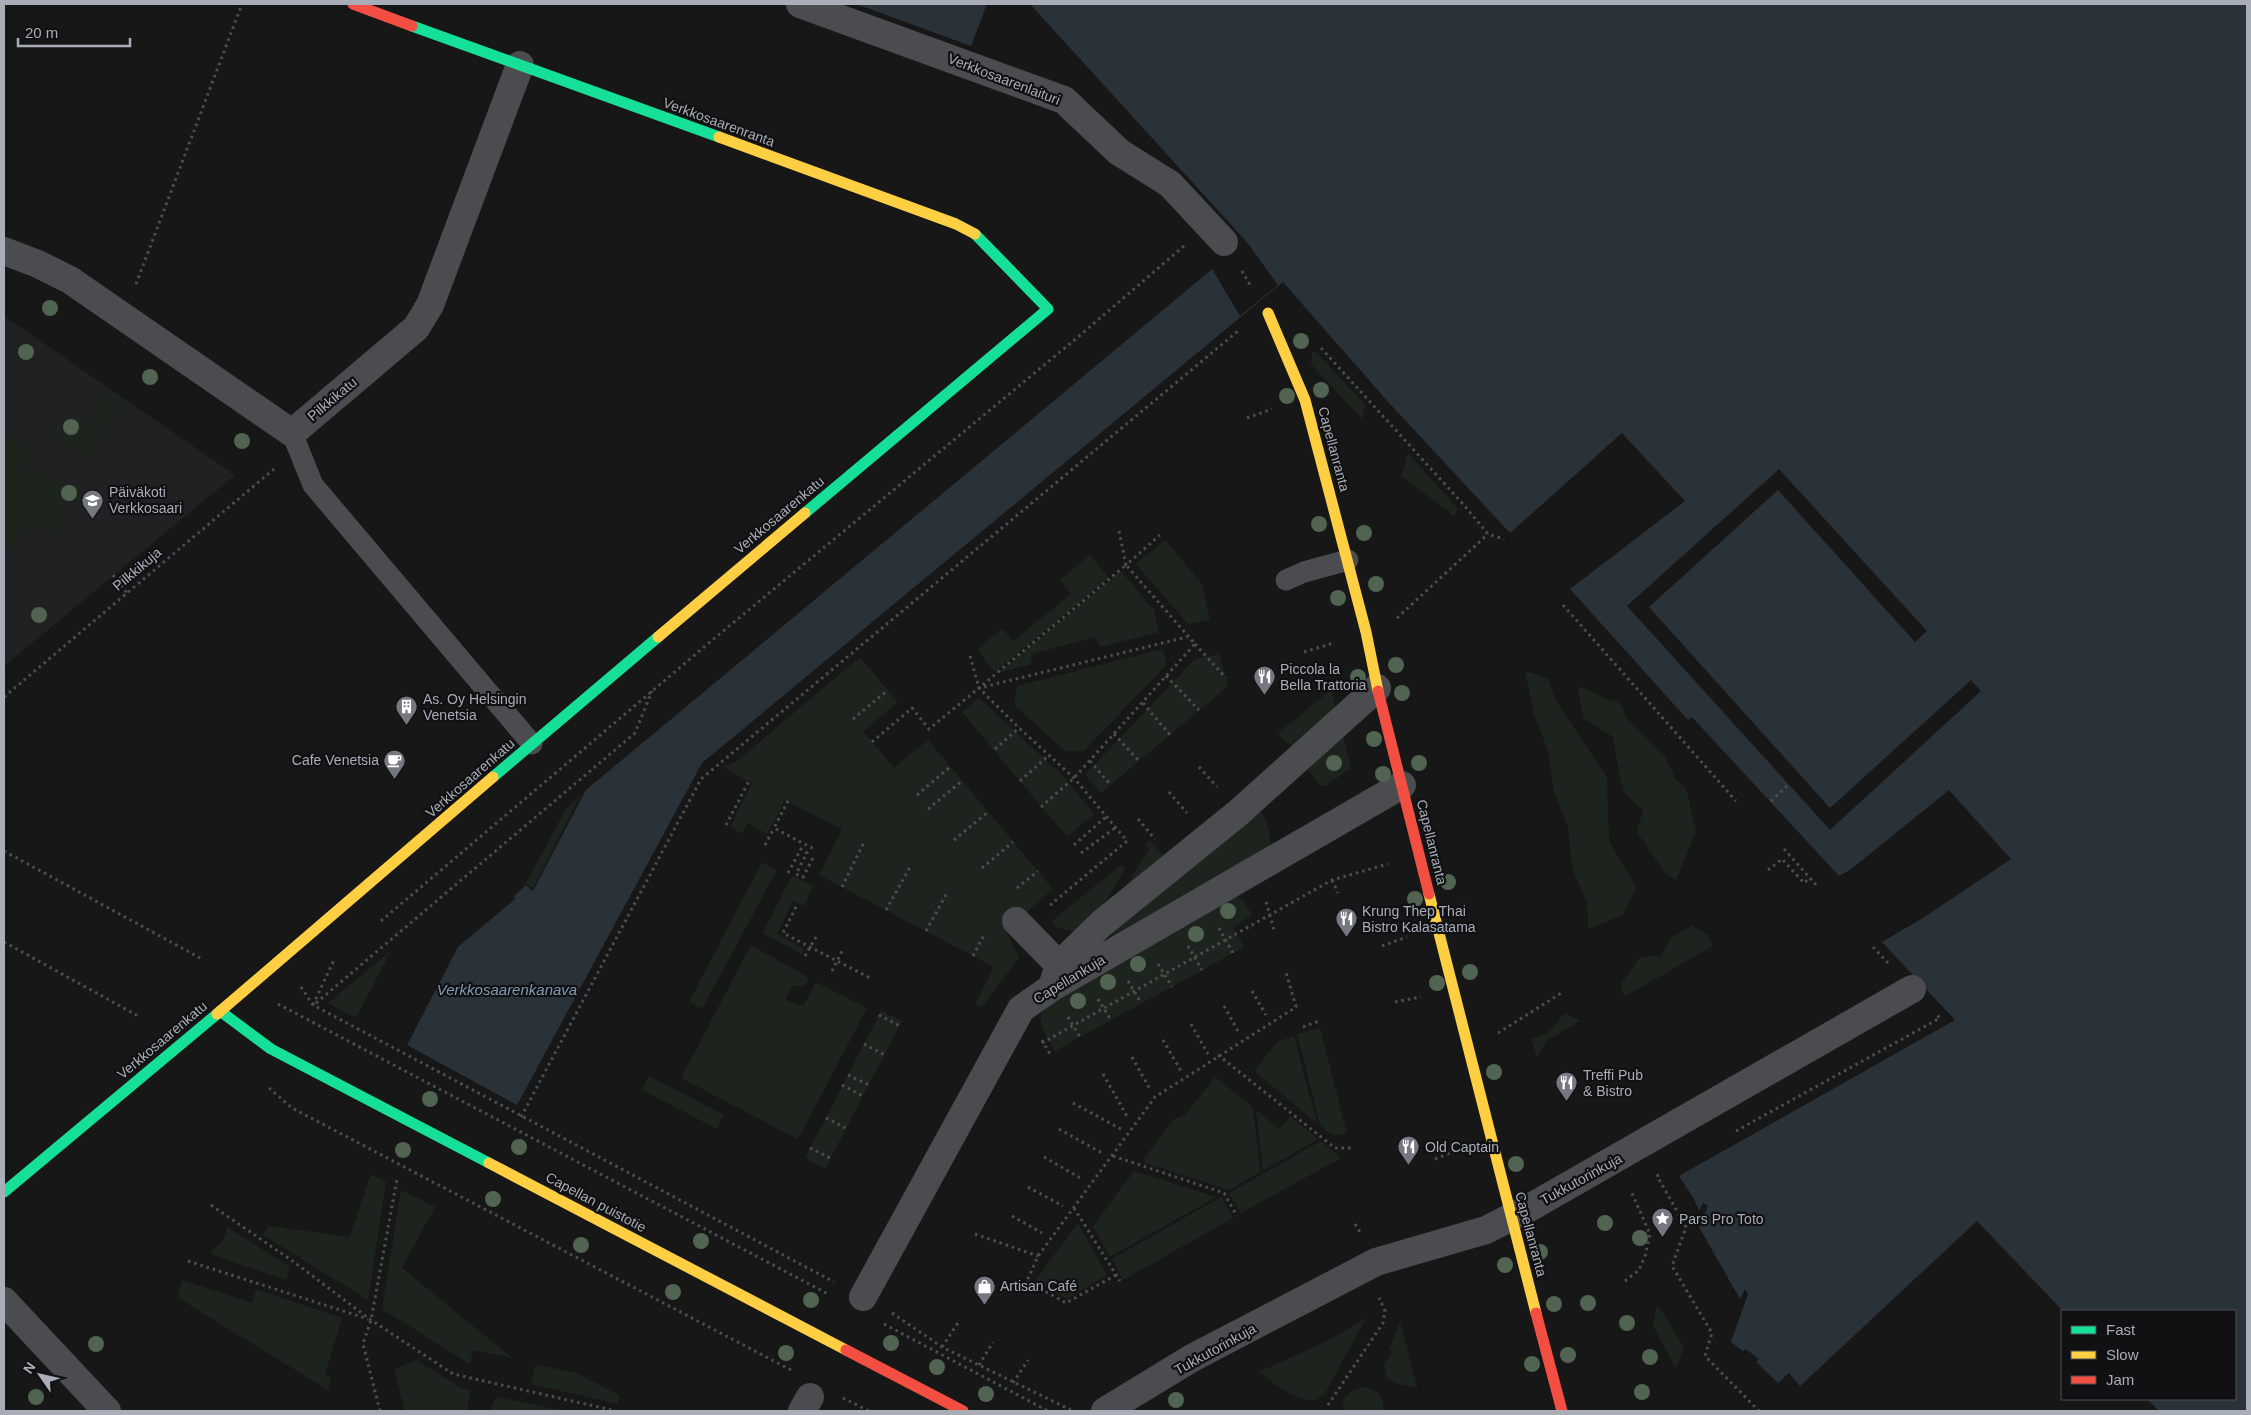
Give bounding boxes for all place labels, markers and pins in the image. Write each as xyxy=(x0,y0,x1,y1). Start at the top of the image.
place label: Päiväkoti Verkkosaari xyxy=(109,484,182,516)
school or university icon: Päiväkoti Verkkosaari xyxy=(81,488,105,519)
place label: Piccola la Bella Trattoria xyxy=(1280,661,1367,693)
restaurant icon: Piccola la Bella Trattoria xyxy=(1252,665,1276,696)
place label: As. Oy Helsingin Venetsia xyxy=(423,691,526,723)
building icon: As. Oy Helsingin Venetsia xyxy=(395,695,419,726)
cafe icon: Cafe Venetsia xyxy=(383,748,407,779)
place label: Cafe Venetsia xyxy=(292,752,379,768)
place label: Krung Thep Thai Bistro Kalasatama xyxy=(1362,903,1476,935)
restaurant icon: Krung Thep Thai Bistro Kalasatama xyxy=(1334,907,1358,938)
place label: Treffi Pub & Bistro xyxy=(1583,1067,1643,1099)
restaurant icon: Treffi Pub & Bistro xyxy=(1555,1071,1579,1102)
restaurant icon: Old Captain xyxy=(1397,1135,1421,1166)
place label: Old Captain xyxy=(1425,1139,1499,1155)
place icon: Pars Pro Toto xyxy=(1651,1207,1675,1238)
place label: Pars Pro Toto xyxy=(1679,1211,1764,1227)
shop icon: Artisan Café xyxy=(972,1274,996,1305)
place label: Artisan Café xyxy=(1000,1278,1077,1294)

